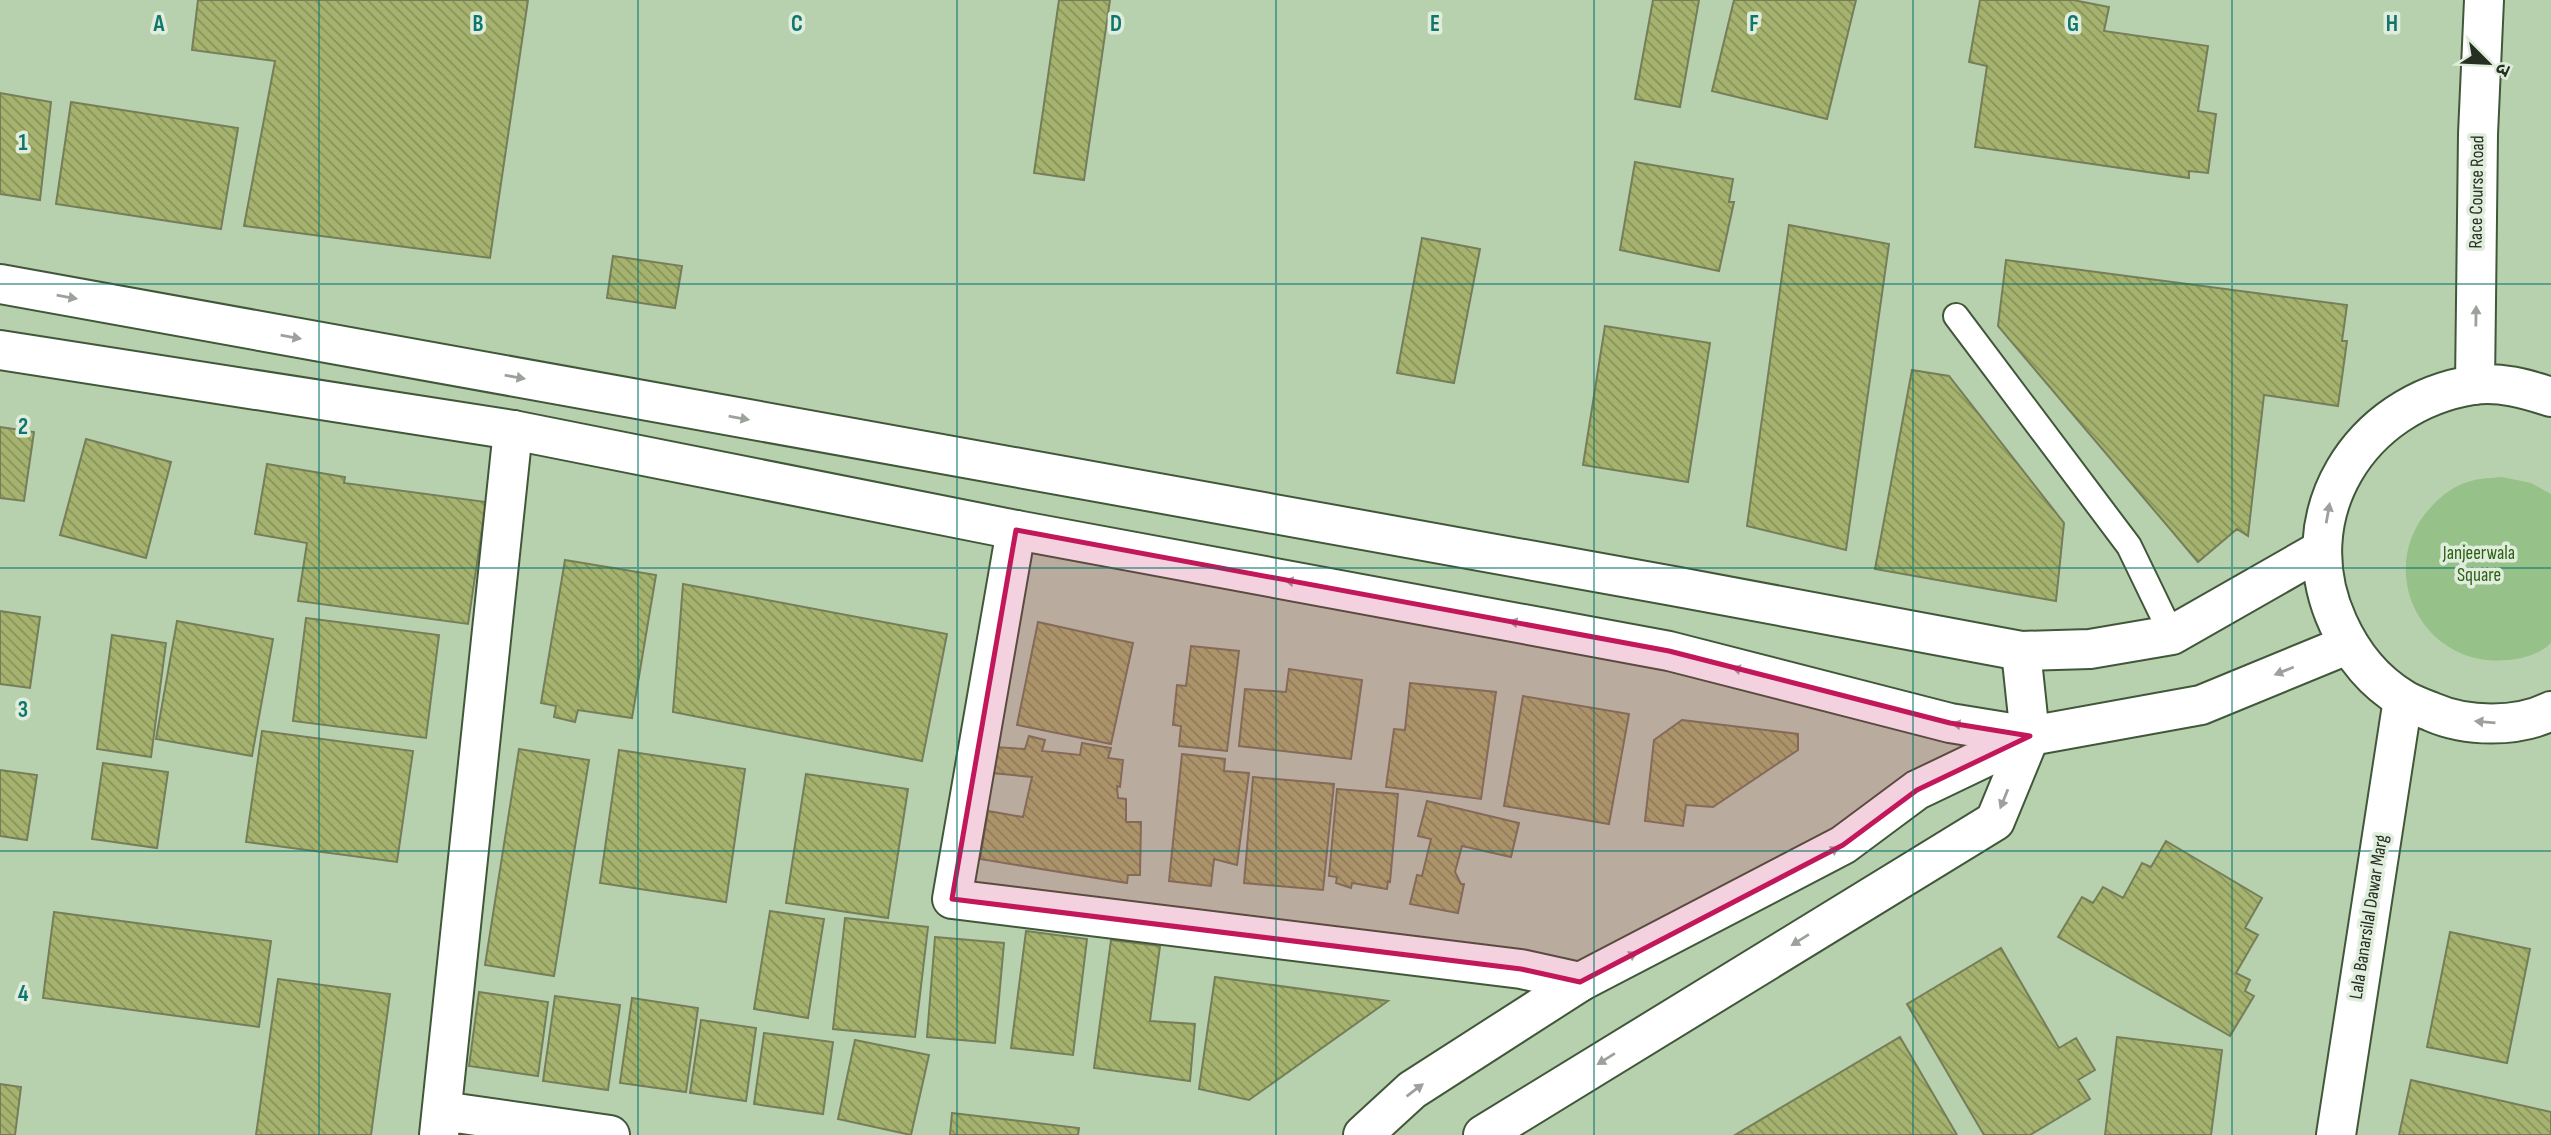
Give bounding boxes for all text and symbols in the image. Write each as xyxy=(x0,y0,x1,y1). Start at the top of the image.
text: A xyxy=(153,10,166,38)
text: B xyxy=(473,10,484,38)
text: C xyxy=(791,10,803,38)
text: D xyxy=(1110,10,1122,38)
text: E xyxy=(1430,10,1440,38)
text: F xyxy=(1749,10,1759,38)
text: G xyxy=(2067,10,2079,38)
text: H xyxy=(2386,10,2398,38)
north arrow xyxy=(2453,28,2523,98)
text: उ xyxy=(2489,60,2515,80)
text: 1 xyxy=(18,129,28,157)
street label: Race Course Road xyxy=(2465,135,2489,249)
one-way arrow xyxy=(56,291,78,302)
one-way arrow xyxy=(2470,305,2482,327)
one-way arrow xyxy=(280,332,302,343)
one-way arrow xyxy=(504,372,526,383)
one-way arrow xyxy=(728,412,750,423)
text: 2 xyxy=(18,413,28,441)
one-way arrow xyxy=(2322,502,2333,524)
park label: Janjeerwala Square xyxy=(2442,542,2515,587)
one-way arrow xyxy=(1284,576,1306,587)
one-way arrow xyxy=(1508,618,1530,629)
one-way arrow xyxy=(1730,664,1752,675)
one-way arrow xyxy=(2274,665,2295,676)
text: 3 xyxy=(18,696,28,724)
one-way arrow xyxy=(2473,716,2495,727)
one-way arrow xyxy=(1951,719,1973,730)
one-way arrow xyxy=(1998,789,2009,810)
street label: Lala Banarsilal Dawar Marg xyxy=(2345,833,2393,1001)
one-way arrow xyxy=(1820,846,1840,857)
one-way arrow xyxy=(1791,934,1810,947)
one-way arrow xyxy=(1618,952,1638,963)
text: 4 xyxy=(18,980,29,1008)
one-way arrow xyxy=(1597,1053,1616,1066)
one-way arrow xyxy=(1405,1083,1424,1097)

